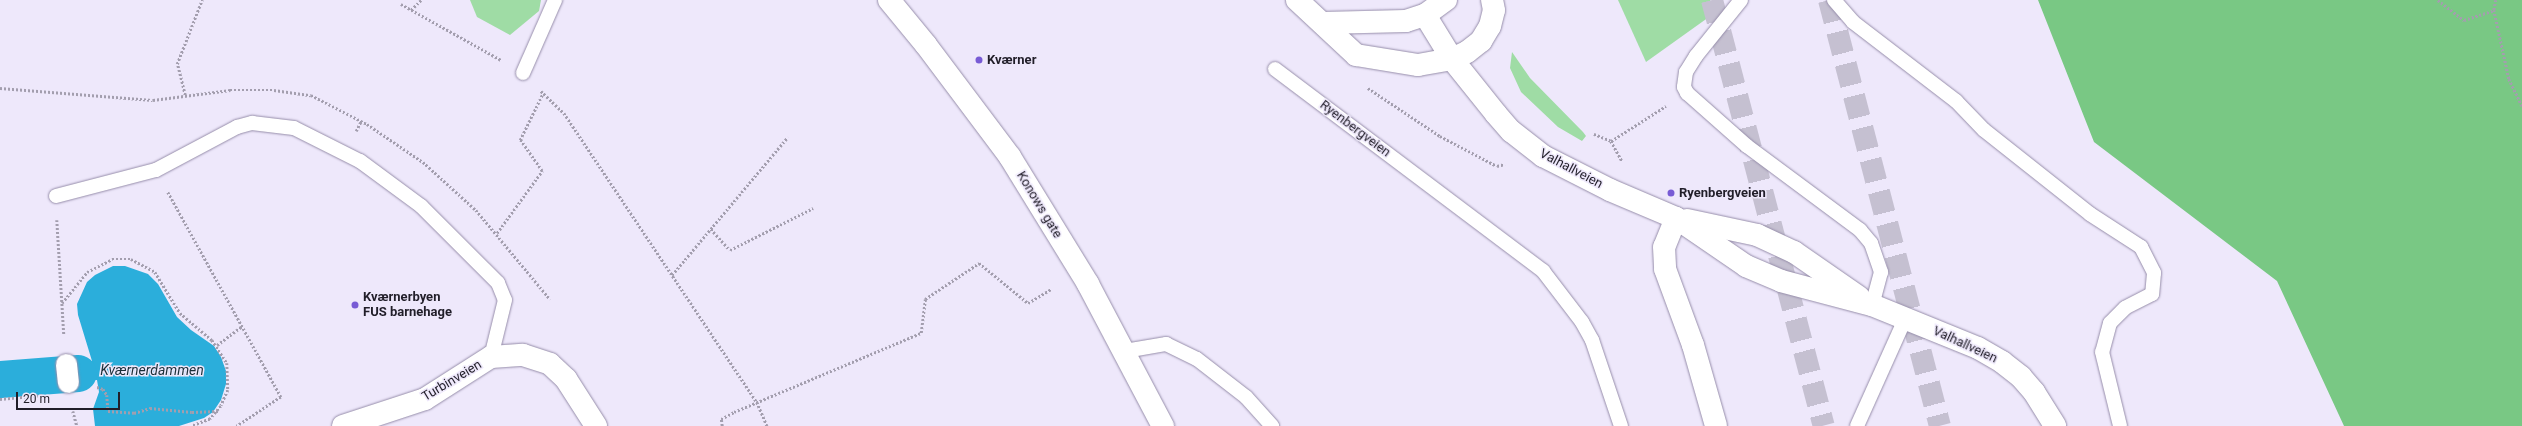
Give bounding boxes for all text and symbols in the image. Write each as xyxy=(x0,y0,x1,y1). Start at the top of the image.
place label: Kværner xyxy=(987,52,1036,68)
marker: Kværner xyxy=(974,55,984,65)
street label: Ryenbergveien xyxy=(1317,97,1393,161)
street label: Valhallveien xyxy=(1537,146,1605,192)
street label: Konows gate xyxy=(1013,169,1065,241)
place label: Ryenbergveien xyxy=(1679,185,1766,201)
marker: Ryenbergveien xyxy=(1666,188,1676,198)
place label: Kværnerbyen FUS barnehage xyxy=(363,290,452,321)
marker: Kværnerbyen FUS barnehage xyxy=(350,300,360,310)
street label: Valhallveien xyxy=(1930,323,2000,367)
street label: Turbinveien xyxy=(419,357,485,405)
water label: Kværnerdammen xyxy=(100,362,204,378)
scale bar xyxy=(18,384,122,410)
text: 20 m xyxy=(23,392,50,406)

